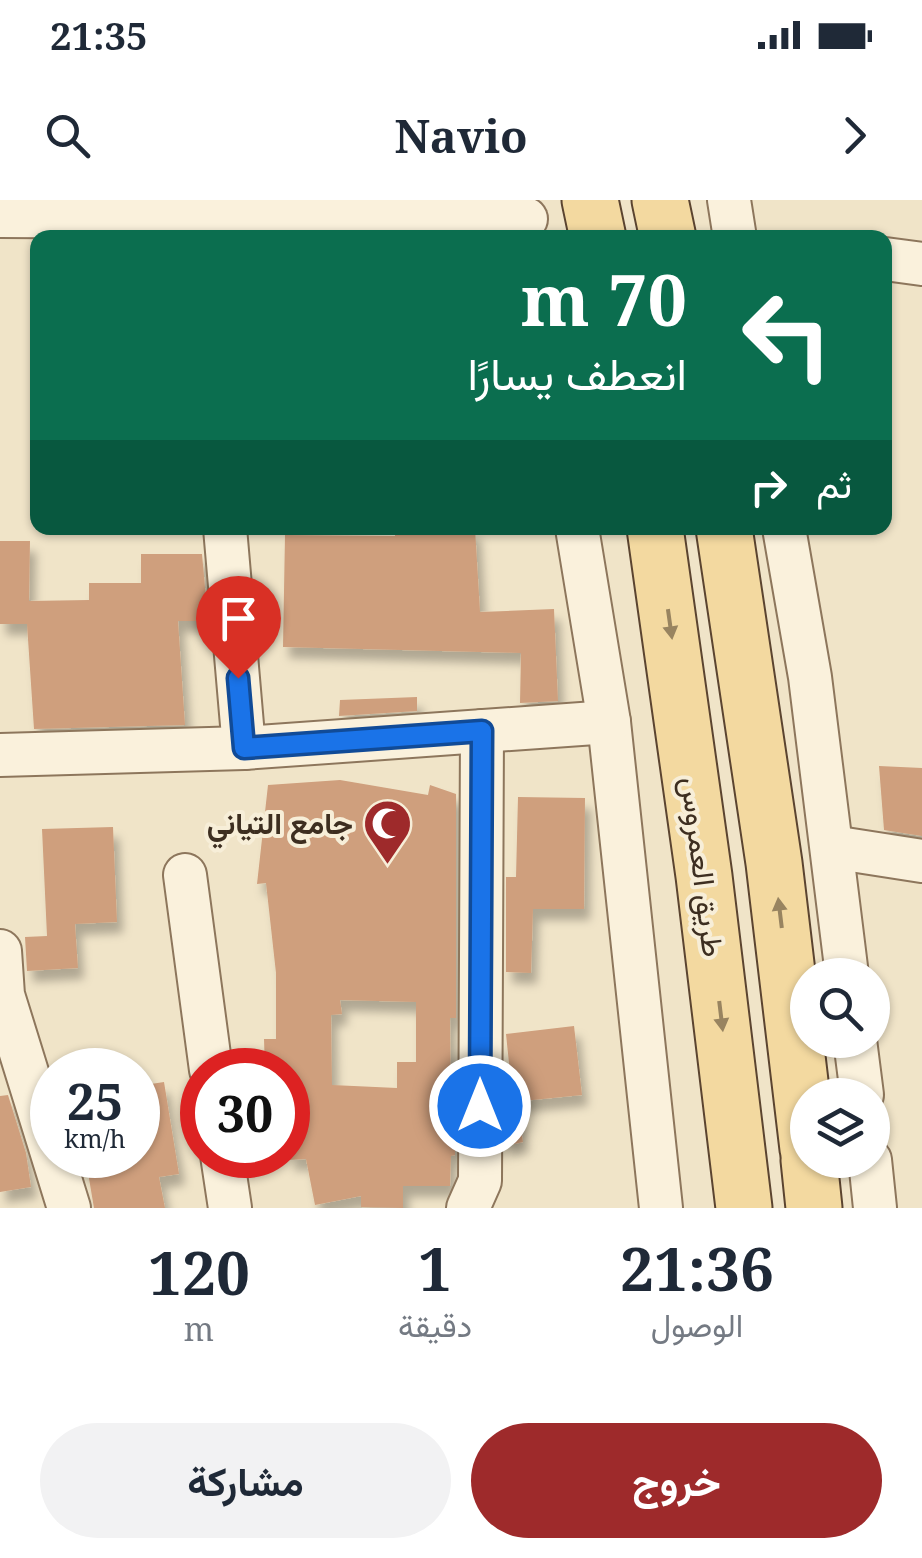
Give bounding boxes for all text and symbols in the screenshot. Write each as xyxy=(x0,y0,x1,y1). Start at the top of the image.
text: 21:35 xyxy=(50,9,147,61)
text: Navio xyxy=(394,105,528,166)
icon: search xyxy=(40,108,95,163)
icon: forward xyxy=(827,108,882,163)
text: 70 m xyxy=(521,251,687,347)
icon: left xyxy=(722,270,852,400)
text: انعطف يسارًا xyxy=(468,342,687,403)
text: ثم xyxy=(816,457,852,509)
icon: right xyxy=(741,460,796,515)
pin xyxy=(196,576,281,679)
icon: arrive xyxy=(211,591,266,646)
one-way arrow xyxy=(662,609,678,640)
street label: طريق العمروس xyxy=(672,774,735,959)
mosque icon: جامع التياني xyxy=(362,798,414,866)
place label: جامع التياني xyxy=(207,802,353,849)
one-way arrow xyxy=(772,897,788,928)
map controls xyxy=(790,958,890,1178)
button: search xyxy=(790,958,890,1058)
one-way arrow xyxy=(713,1000,729,1032)
speed limit sign: 30 xyxy=(180,1048,310,1178)
position arrow xyxy=(428,1054,532,1158)
text: 25 xyxy=(67,1067,123,1135)
button: layers xyxy=(790,1078,890,1178)
text: km/h xyxy=(64,1121,126,1155)
text: 1 xyxy=(418,1227,452,1309)
text: 21:36 xyxy=(620,1227,774,1309)
text: 120 xyxy=(148,1231,250,1313)
text: دقيقة xyxy=(398,1303,472,1346)
text: الوصول xyxy=(651,1303,743,1346)
text: m xyxy=(184,1307,214,1350)
button: مشاركة xyxy=(40,1423,451,1538)
button: خروج xyxy=(471,1423,882,1538)

